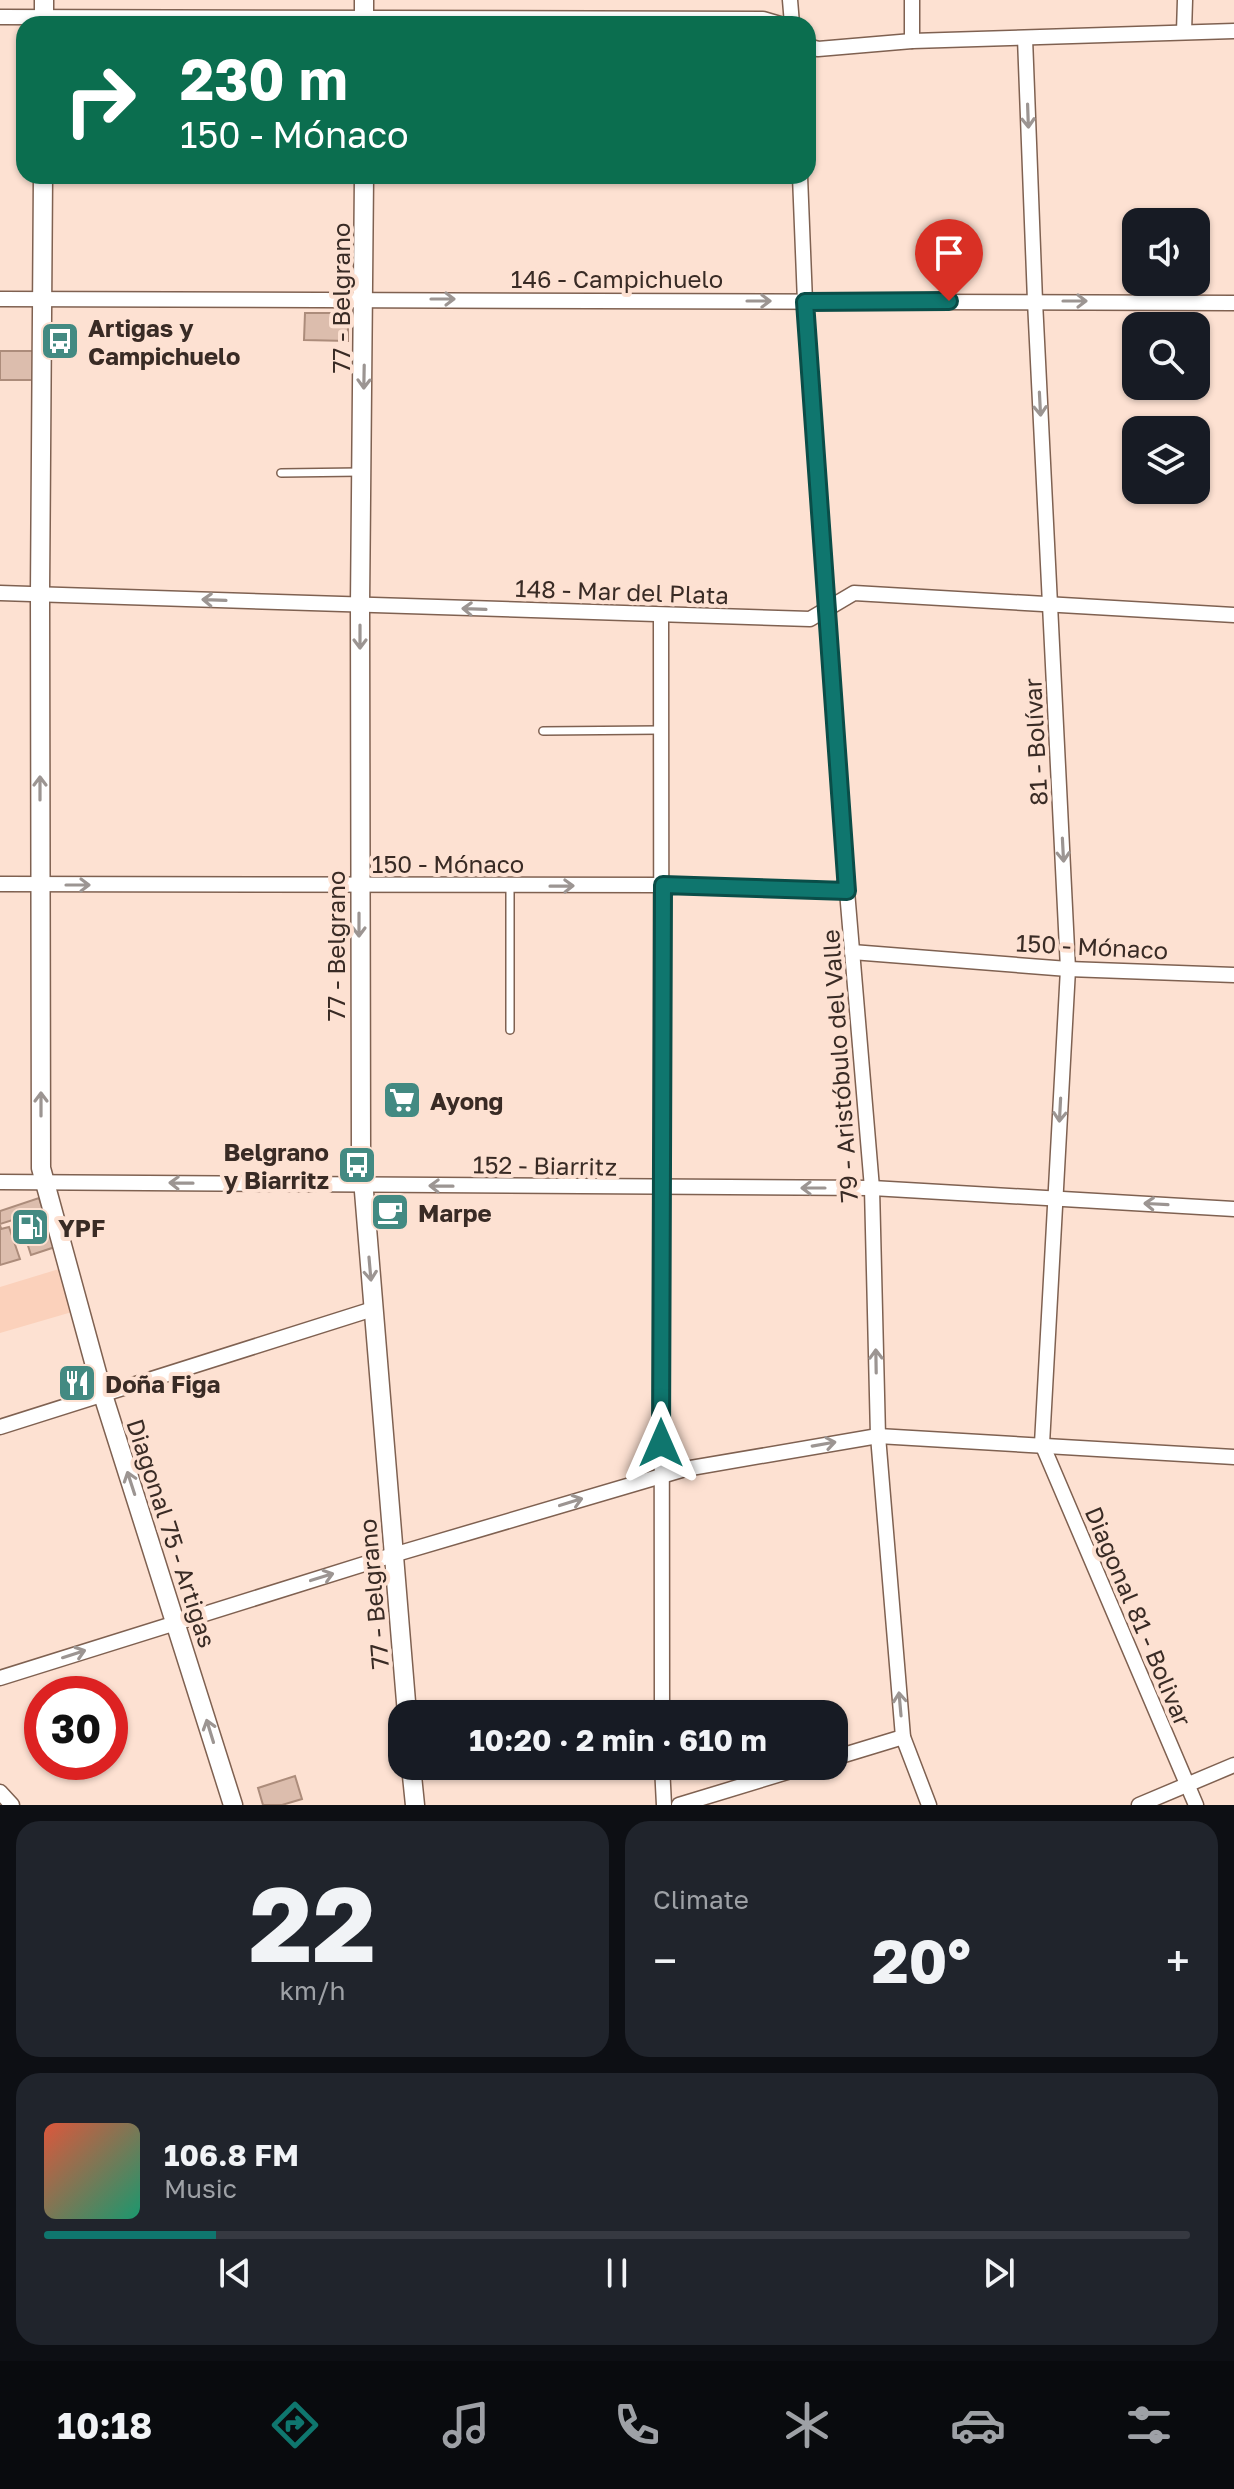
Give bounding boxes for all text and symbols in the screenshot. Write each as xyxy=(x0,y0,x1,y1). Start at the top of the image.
text: 230 m xyxy=(180,45,348,112)
icon: right xyxy=(48,48,152,152)
one-way arrow xyxy=(1020,102,1035,129)
text: 150 - Mónaco xyxy=(180,113,409,156)
map controls xyxy=(1122,208,1210,504)
button: sound xyxy=(1122,208,1210,296)
pin xyxy=(915,219,983,301)
street label: 77 - Belgrano xyxy=(326,223,355,373)
icon: arrive xyxy=(927,231,971,275)
street label: 146 - Campichuelo xyxy=(511,264,723,293)
one-way arrow xyxy=(429,292,456,307)
one-way arrow xyxy=(745,293,772,309)
one-way arrow xyxy=(1061,294,1088,309)
button: search xyxy=(1122,312,1210,400)
place label: Artigas y Campichuelo xyxy=(88,313,240,370)
bus stop icon: Artigas y Campichuelo xyxy=(39,320,81,362)
one-way arrow xyxy=(356,363,372,390)
one-way arrow xyxy=(1033,390,1048,417)
button: layers xyxy=(1122,416,1210,504)
street label: 148 - Mar del Plata xyxy=(515,573,729,609)
one-way arrow xyxy=(201,592,228,607)
one-way arrow xyxy=(461,601,488,616)
one-way arrow xyxy=(352,623,368,650)
street label: 81 - Bolívar xyxy=(1017,678,1053,806)
one-way arrow xyxy=(32,775,48,802)
one-way arrow xyxy=(1055,836,1070,863)
street label: 150 - Mónaco xyxy=(372,849,524,878)
street label: 77 - Belgrano xyxy=(321,871,350,1021)
one-way arrow xyxy=(64,877,91,893)
one-way arrow xyxy=(548,878,575,893)
one-way arrow xyxy=(351,911,367,938)
street label: 79 - Aristóbulo del Valle xyxy=(815,928,863,1204)
street label: 150 - Mónaco xyxy=(1015,928,1169,964)
supermarket icon: Ayong xyxy=(381,1079,423,1121)
place label: Ayong xyxy=(430,1086,503,1115)
one-way arrow xyxy=(33,1091,49,1118)
one-way arrow xyxy=(1053,1096,1068,1123)
place label: Belgrano y Biarritz xyxy=(223,1137,329,1194)
bus stop icon: Belgrano y Biarritz xyxy=(336,1144,378,1186)
street label: 152 - Biarritz xyxy=(473,1149,617,1181)
one-way arrow xyxy=(168,1175,195,1191)
one-way arrow xyxy=(428,1178,455,1194)
one-way arrow xyxy=(800,1180,827,1196)
cafe icon: Marpe xyxy=(369,1191,411,1233)
one-way arrow xyxy=(1143,1197,1170,1212)
place label: Marpe xyxy=(418,1198,492,1227)
fuel station icon: YPF xyxy=(9,1206,51,1248)
place label: YPF xyxy=(58,1213,105,1242)
one-way arrow xyxy=(363,1255,378,1282)
one-way arrow xyxy=(869,1348,884,1375)
restaurant icon: Doña Figa xyxy=(56,1362,98,1404)
place label: Doña Figa xyxy=(105,1369,221,1398)
position arrow xyxy=(619,1401,703,1485)
street label: Diagonal 75 - Artigas xyxy=(121,1415,223,1651)
one-way arrow xyxy=(811,1436,837,1451)
one-way arrow xyxy=(123,1471,137,1496)
one-way arrow xyxy=(558,1494,584,1509)
street label: Diagonal 81 - Bolivar xyxy=(1080,1502,1198,1730)
street label: 77 - Belgrano xyxy=(352,1518,394,1670)
one-way arrow xyxy=(309,1569,335,1584)
one-way arrow xyxy=(62,1646,87,1661)
speed limit sign: 30 xyxy=(24,1676,128,1780)
one-way arrow xyxy=(892,1691,907,1718)
one-way arrow xyxy=(202,1718,217,1744)
text: 10:20 · 2 min · 610 m xyxy=(469,1722,767,1758)
text: 22 xyxy=(249,1860,376,1985)
text: Climate xyxy=(653,1884,749,1915)
text: 20° xyxy=(872,1924,971,1996)
text: − xyxy=(653,1934,677,1987)
text: + xyxy=(1166,1934,1190,1987)
text: km/h xyxy=(279,1975,346,2006)
text: 106.8 FM xyxy=(164,2137,299,2173)
text: Music xyxy=(164,2173,237,2204)
icon: previous xyxy=(213,2251,257,2295)
icon: pause xyxy=(595,2251,639,2295)
icon: next xyxy=(977,2251,1021,2295)
icon: directions xyxy=(267,2397,323,2453)
icon: music xyxy=(438,2397,494,2453)
icon: phone xyxy=(609,2397,665,2453)
icon: climate xyxy=(779,2397,835,2453)
icon: car xyxy=(950,2397,1006,2453)
icon: filters xyxy=(1121,2397,1177,2453)
text: 10:18 xyxy=(57,2404,152,2447)

